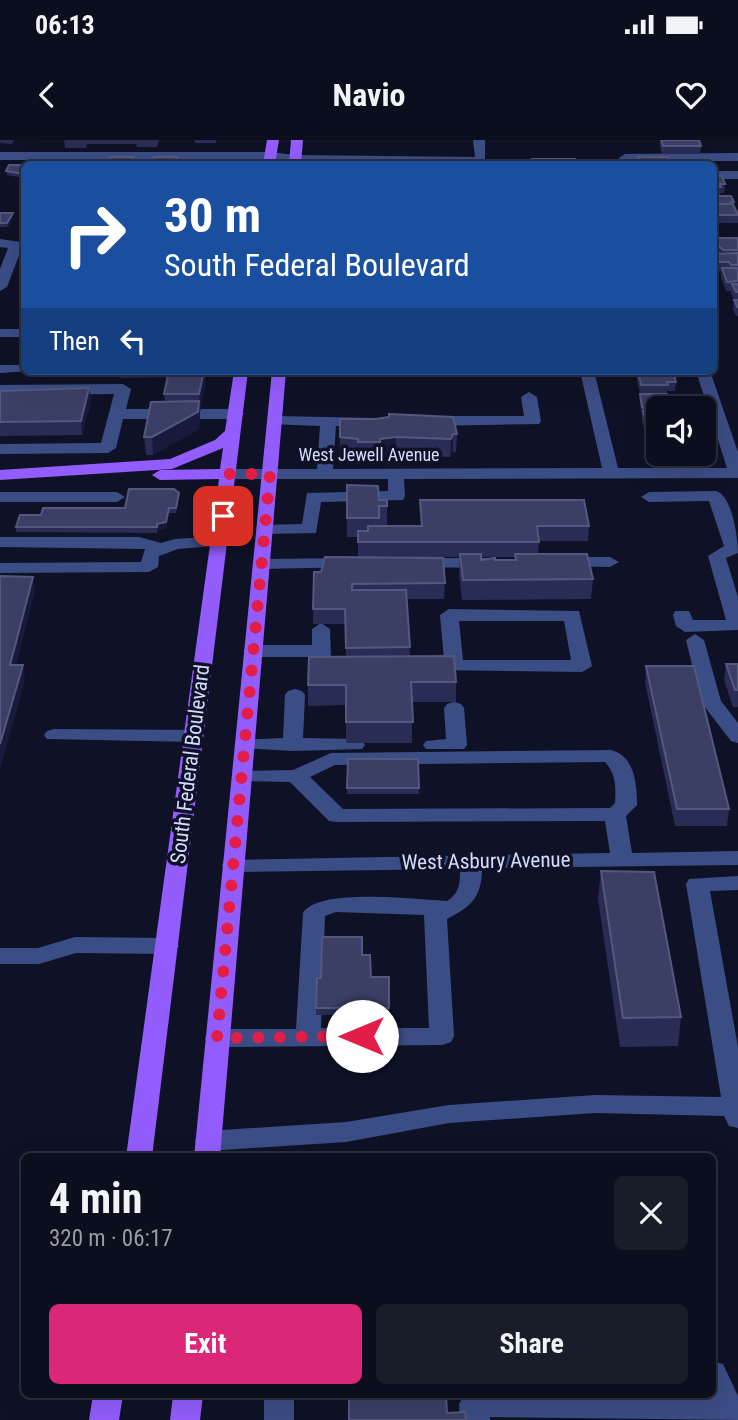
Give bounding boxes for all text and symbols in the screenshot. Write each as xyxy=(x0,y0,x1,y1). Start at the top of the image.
text: 06:13 xyxy=(35,10,95,40)
icon: back xyxy=(28,76,66,114)
text: Navio xyxy=(333,76,405,114)
icon: heart xyxy=(672,76,710,114)
text: 30 m xyxy=(164,187,261,244)
icon: right xyxy=(49,189,140,280)
text: South Federal Boulevard xyxy=(164,246,470,284)
icon: left xyxy=(114,322,152,360)
text: Then xyxy=(49,326,100,356)
map controls xyxy=(646,396,716,466)
button: sound xyxy=(646,396,716,466)
street label: West Jewell Avenue xyxy=(298,444,440,465)
pin xyxy=(193,486,253,546)
icon: arrive xyxy=(204,497,242,535)
street label: South Federal Boulevard xyxy=(166,663,214,865)
street label: West Asbury Avenue xyxy=(401,848,571,874)
position arrow xyxy=(325,999,399,1073)
text: 4 min xyxy=(49,1174,142,1223)
button: close xyxy=(614,1176,688,1250)
text: 320 m · 06:17 xyxy=(49,1225,173,1252)
button: Exit xyxy=(49,1304,362,1384)
button: Share xyxy=(376,1304,688,1384)

